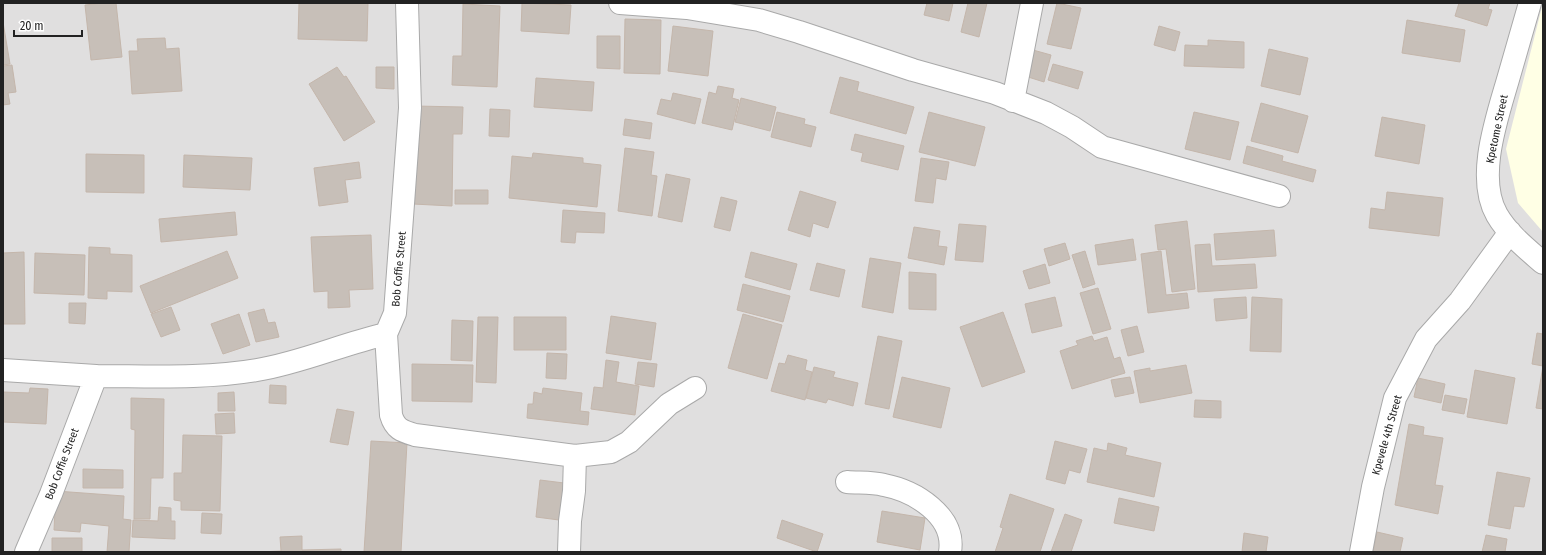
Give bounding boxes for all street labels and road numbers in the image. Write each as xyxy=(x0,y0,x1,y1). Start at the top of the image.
street label: Kpetome Street xyxy=(1483,93,1511,165)
street label: Bob Coffie Street xyxy=(389,230,409,307)
street label: Kpevele 4th Street xyxy=(1369,393,1405,476)
street label: Bob Coffie Street xyxy=(42,426,82,502)

